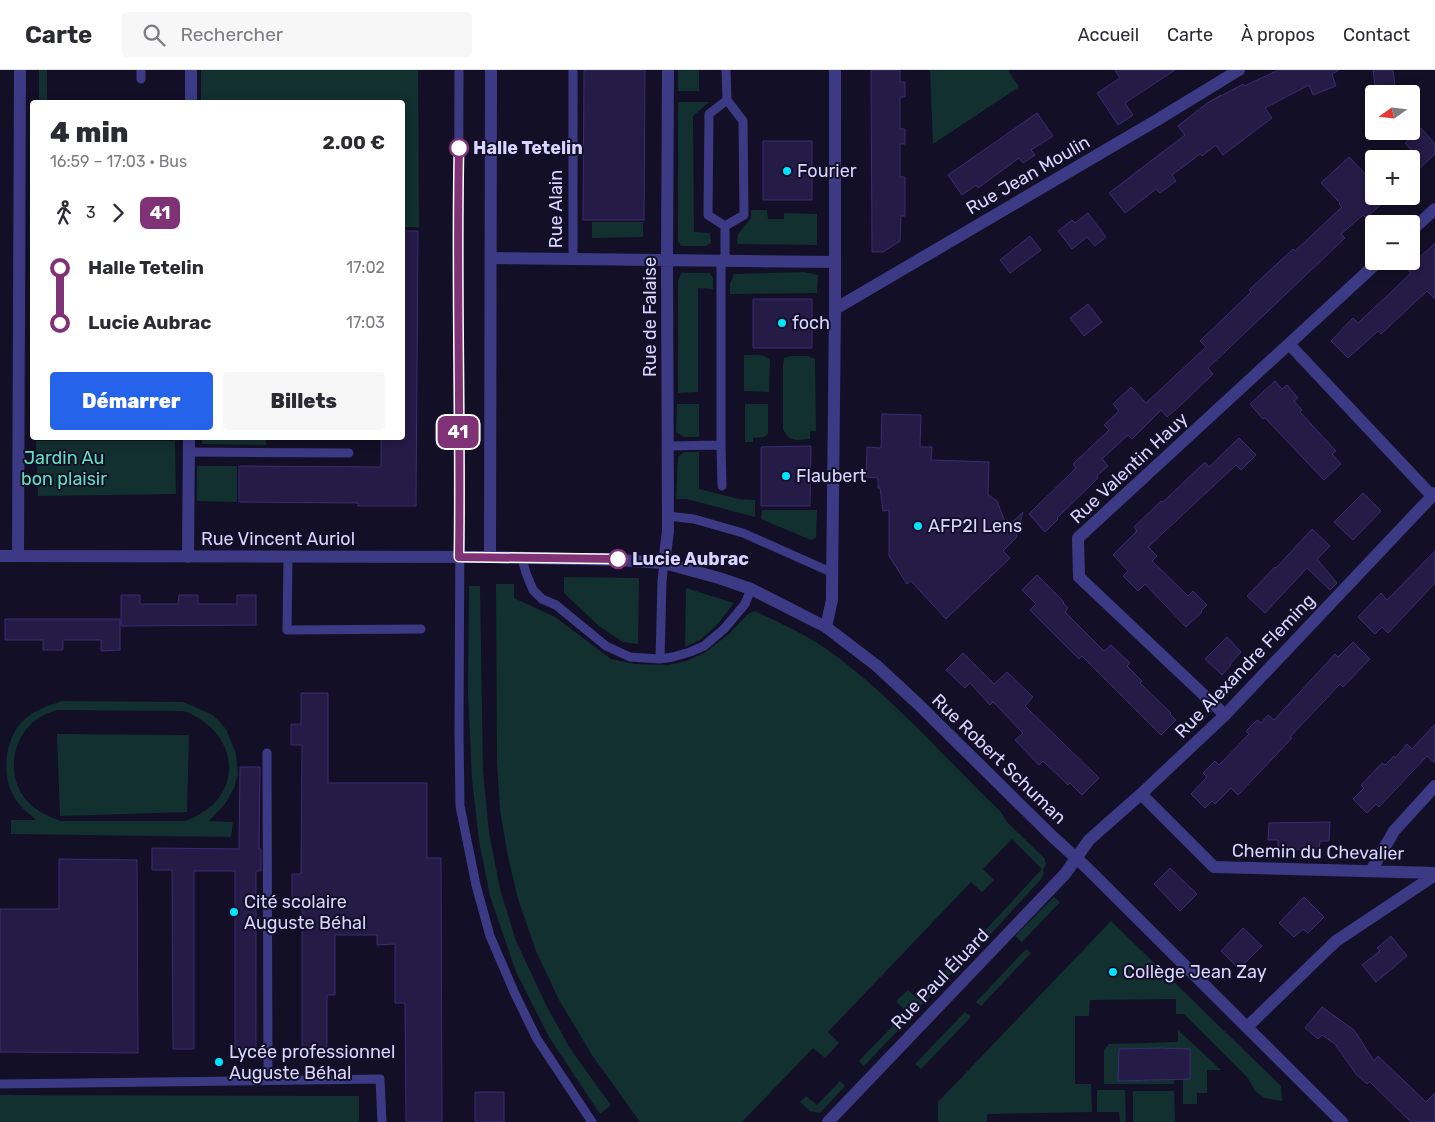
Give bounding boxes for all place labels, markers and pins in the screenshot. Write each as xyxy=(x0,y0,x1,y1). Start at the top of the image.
place label: Halle Tetelin xyxy=(473,137,583,159)
marker: Halle Tetelin xyxy=(449,138,469,158)
place label: Fourier xyxy=(797,160,857,182)
marker: Fourier xyxy=(781,165,793,177)
place label: foch xyxy=(792,312,830,334)
marker: foch xyxy=(776,317,788,329)
place label: Flaubert xyxy=(796,465,866,487)
marker: Flaubert xyxy=(780,470,792,482)
place label: AFP2I Lens xyxy=(928,515,1022,537)
marker: AFP2I Lens xyxy=(912,520,924,532)
place label: Lucie Aubrac xyxy=(632,548,749,570)
marker: Lucie Aubrac xyxy=(608,549,628,569)
place label: Cité scolaire Auguste Béhal xyxy=(244,891,366,934)
marker: Cité scolaire Auguste Béhal xyxy=(228,906,240,918)
place label: Collège Jean Zay xyxy=(1123,961,1267,983)
marker: Collège Jean Zay xyxy=(1107,966,1119,978)
place label: Lycée professionnel Auguste Béhal xyxy=(229,1041,395,1084)
marker: Lycée professionnel Auguste Béhal xyxy=(213,1056,225,1068)

